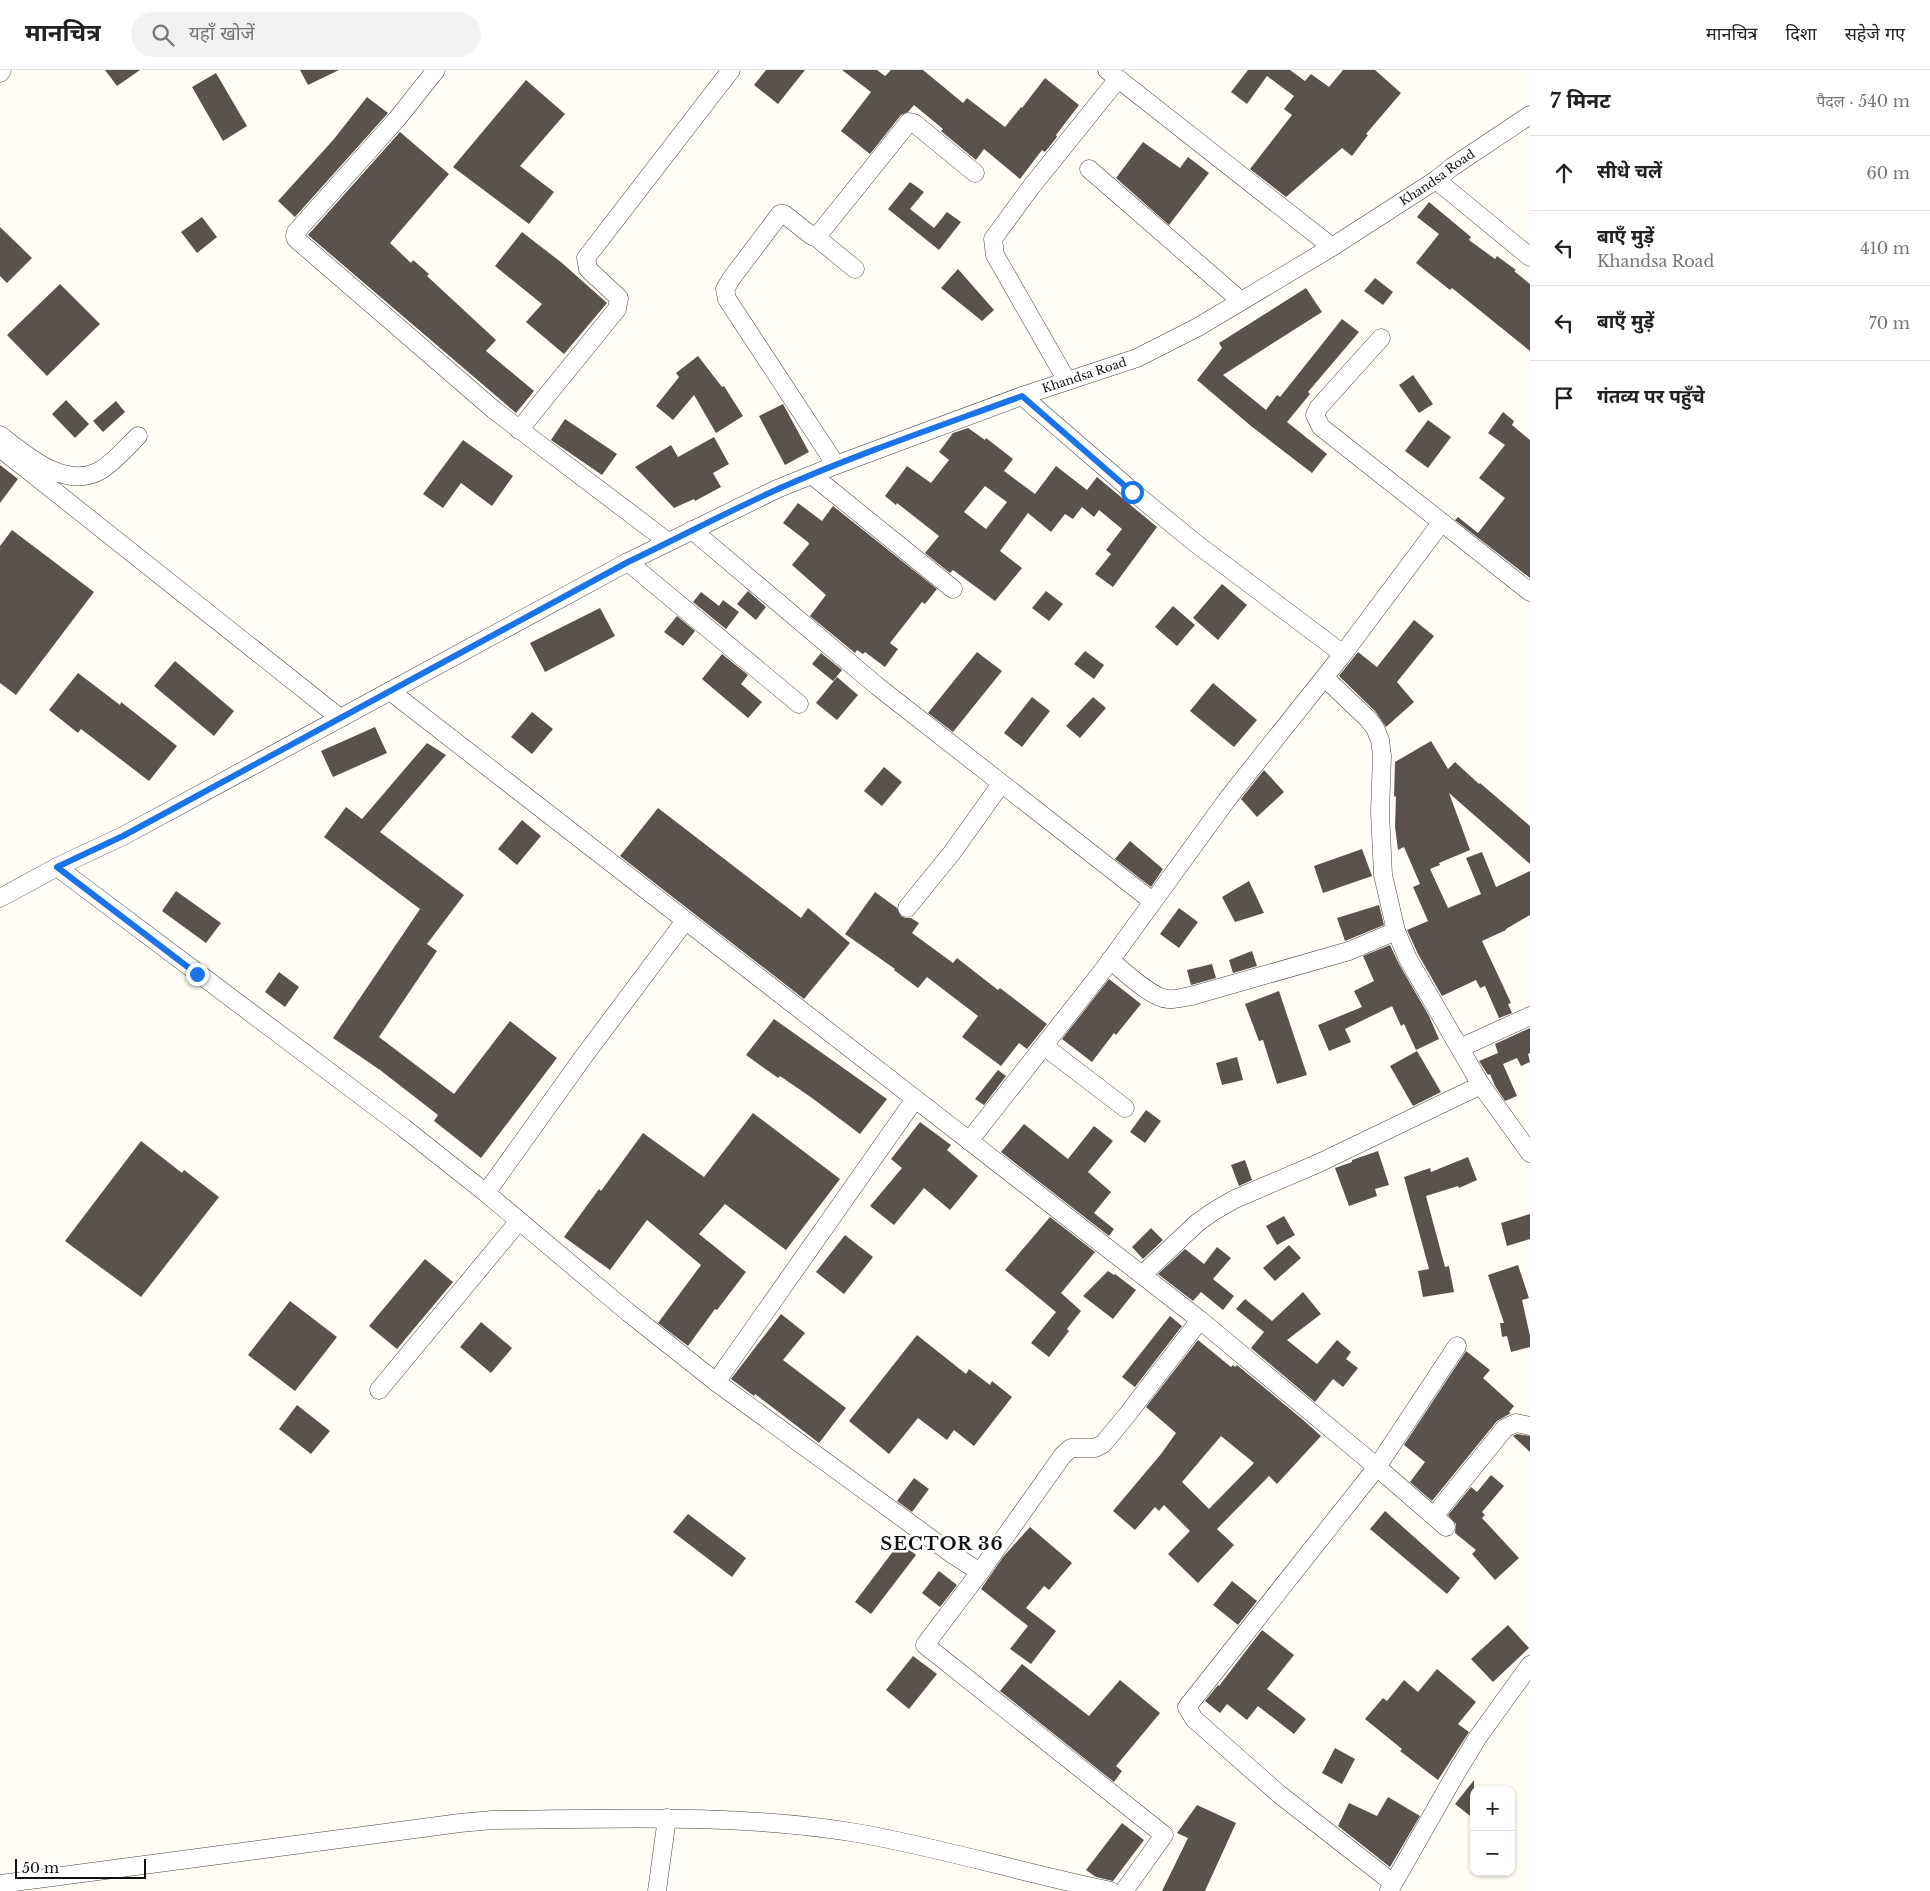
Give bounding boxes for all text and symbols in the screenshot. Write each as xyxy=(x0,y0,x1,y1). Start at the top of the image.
search box xyxy=(131,12,481,57)
text: मानचित्र xyxy=(25,18,101,47)
icon: search xyxy=(149,21,177,49)
text: यहाँ खोजें xyxy=(189,22,255,45)
text: मानचित्र xyxy=(1706,23,1758,45)
text: दिशा xyxy=(1786,23,1817,45)
text: सहेजे गए xyxy=(1845,23,1905,45)
text: 7 मिनट xyxy=(1550,88,1611,114)
text: पैदल · 540 m xyxy=(1816,91,1910,111)
street label: Khandsa Road xyxy=(1397,146,1477,208)
icon: ahead xyxy=(1550,159,1578,187)
text: सीधे चलें xyxy=(1597,160,1662,183)
text: 60 m xyxy=(1867,163,1910,183)
text: बाएँ मुड़ें xyxy=(1597,225,1654,248)
icon: left xyxy=(1550,234,1578,262)
text: 410 m xyxy=(1860,238,1910,258)
text: Khandsa Road xyxy=(1597,251,1714,271)
icon: left xyxy=(1550,309,1578,337)
text: बाएँ मुड़ें xyxy=(1597,310,1654,333)
text: 70 m xyxy=(1869,313,1910,333)
street label: Khandsa Road xyxy=(1040,354,1128,396)
icon: arrive xyxy=(1550,384,1578,412)
text: गंतव्य पर पहुँचे xyxy=(1597,385,1705,408)
route start xyxy=(1121,481,1144,504)
route end xyxy=(186,963,209,986)
district label: SECTOR 36 xyxy=(880,1533,1004,1555)
map controls xyxy=(1470,1786,1515,1876)
button: + xyxy=(1470,1786,1515,1831)
button: − xyxy=(1470,1831,1515,1876)
scale bar xyxy=(15,1856,146,1879)
text: 50 m xyxy=(22,1859,59,1877)

